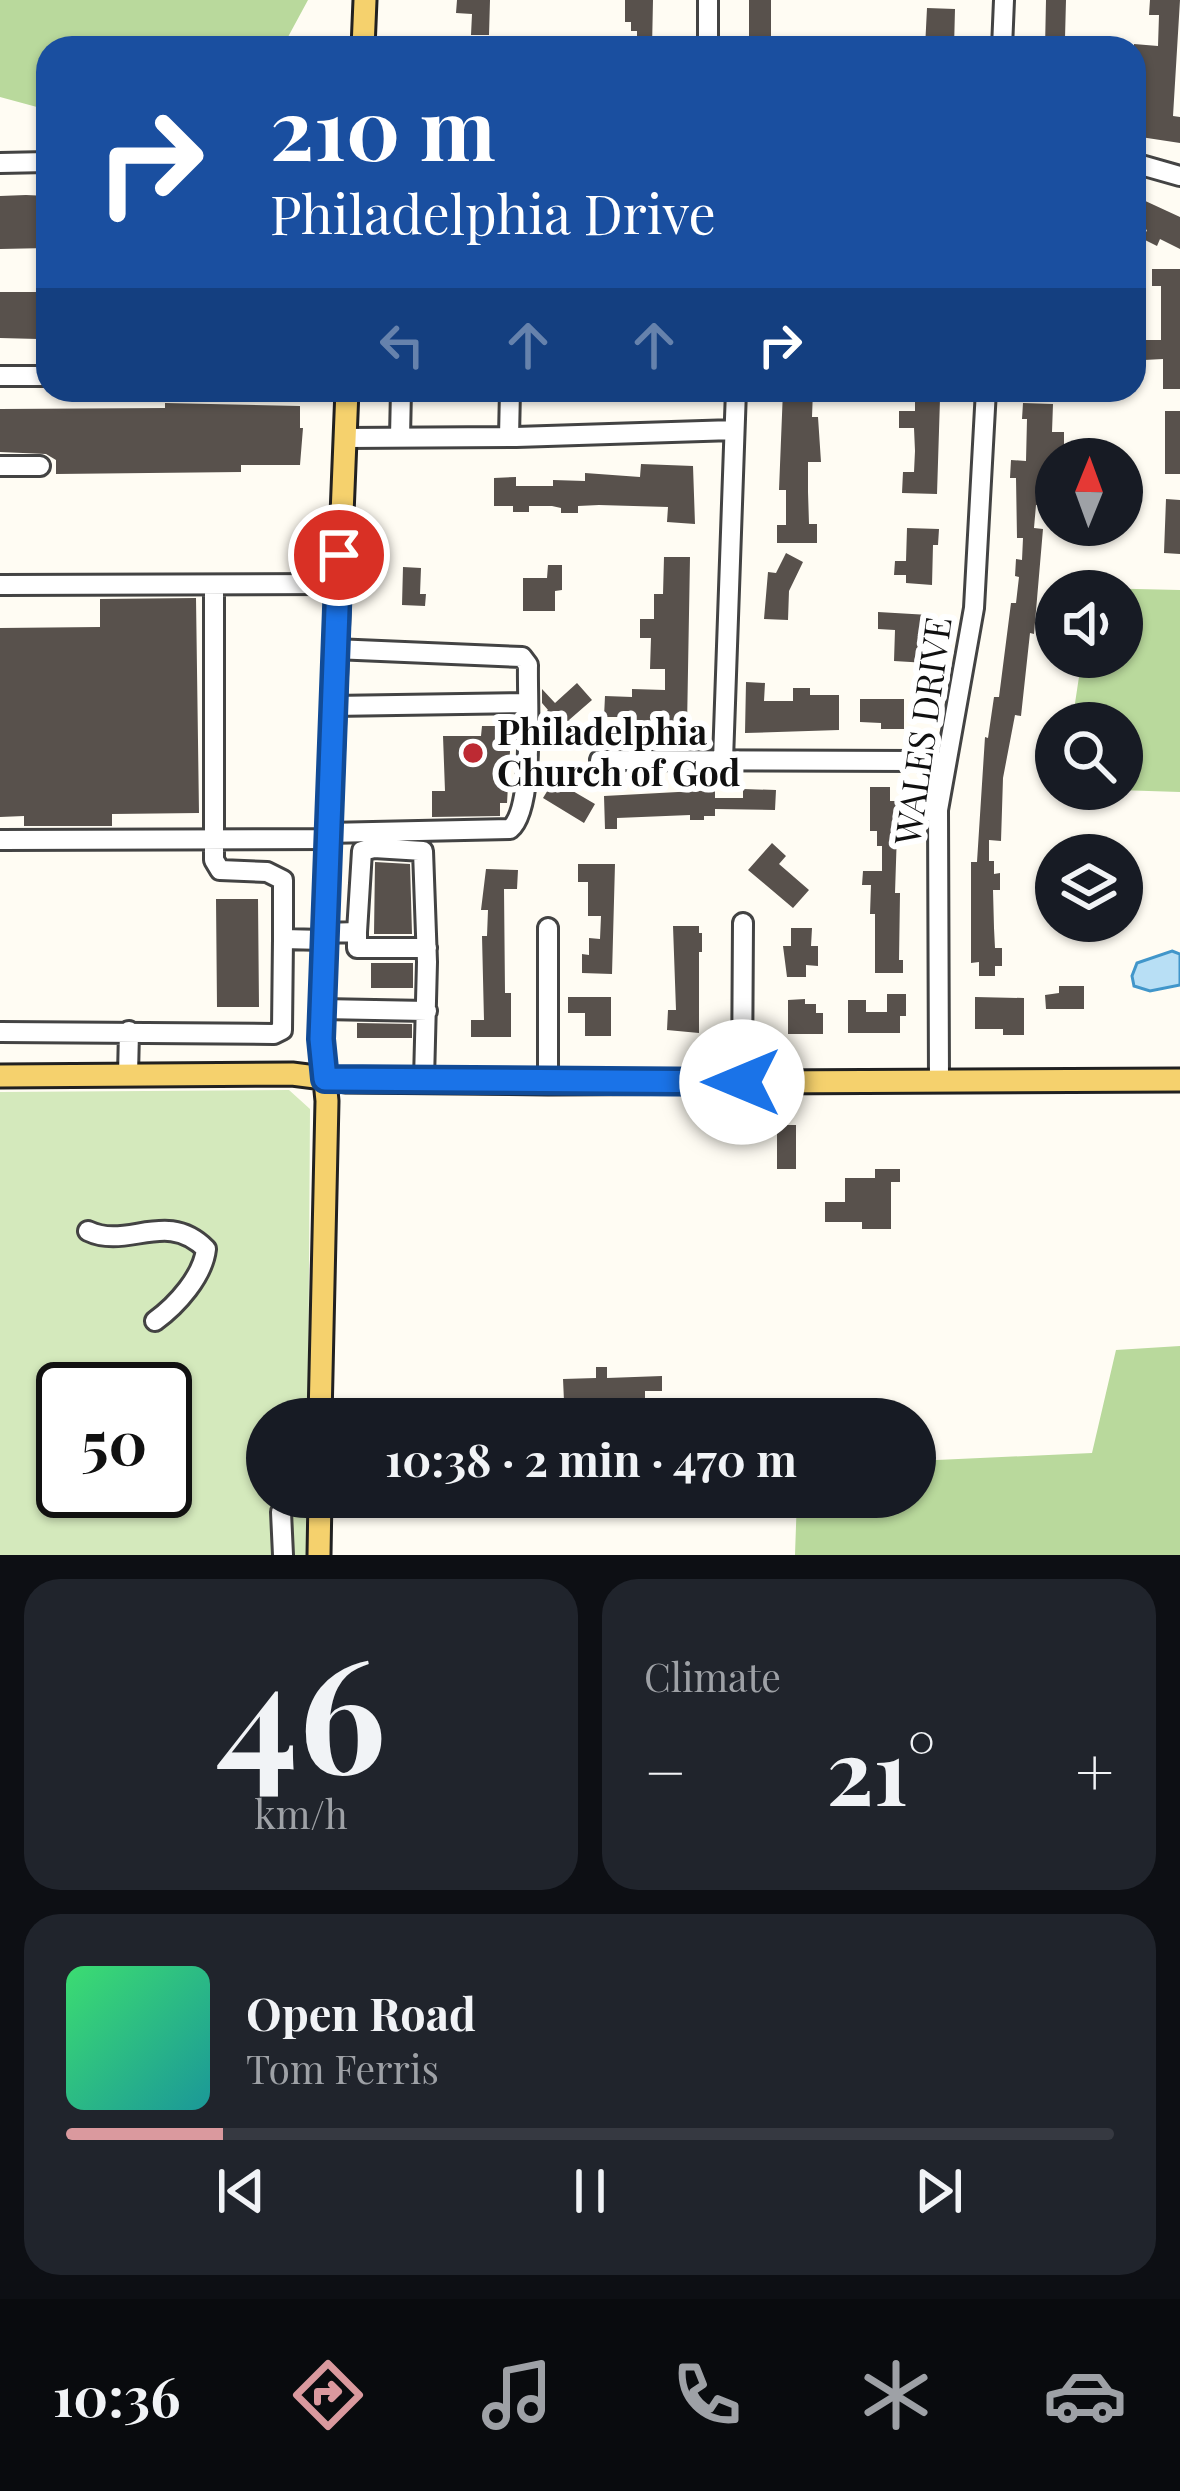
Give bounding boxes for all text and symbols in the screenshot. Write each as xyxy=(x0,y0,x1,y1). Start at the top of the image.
text: 210 m xyxy=(270,70,496,182)
icon: right xyxy=(72,84,228,240)
text: Philadelphia Drive xyxy=(270,177,716,249)
icon: left xyxy=(369,312,435,378)
icon: ahead xyxy=(495,312,561,378)
icon: ahead xyxy=(621,312,687,378)
icon: right xyxy=(747,312,813,378)
north arrow xyxy=(1035,438,1143,546)
map controls xyxy=(1035,438,1143,942)
pin xyxy=(288,504,390,606)
icon: arrive xyxy=(306,522,372,588)
button: sound xyxy=(1035,570,1143,678)
street label: WALES DRIVE xyxy=(881,614,961,849)
button: search xyxy=(1035,702,1143,810)
place label: Philadelphia Church of God xyxy=(497,706,740,795)
marker: Philadelphia Church of God xyxy=(460,740,486,766)
button: layers xyxy=(1035,834,1143,942)
position arrow xyxy=(679,1019,805,1145)
speed limit sign: 50 xyxy=(36,1362,192,1518)
text: 10:38 · 2 min · 470 m xyxy=(385,1428,797,1488)
text: 46 xyxy=(216,1605,386,1813)
text: Climate xyxy=(644,1650,781,1702)
text: 21° xyxy=(826,1709,935,1829)
text: − xyxy=(644,1726,687,1814)
text: + xyxy=(1075,1726,1114,1814)
text: km/h xyxy=(254,1787,348,1839)
text: Open Road xyxy=(246,1982,476,2042)
text: Tom Ferris xyxy=(246,2042,439,2094)
icon: previous xyxy=(208,2158,274,2224)
icon: pause xyxy=(557,2158,623,2224)
icon: next xyxy=(906,2158,972,2224)
icon: directions xyxy=(286,2353,370,2437)
icon: music xyxy=(475,2353,559,2437)
icon: phone xyxy=(665,2353,749,2437)
icon: climate xyxy=(854,2353,938,2437)
icon: car xyxy=(1043,2353,1127,2437)
text: 10:36 xyxy=(53,2359,181,2431)

